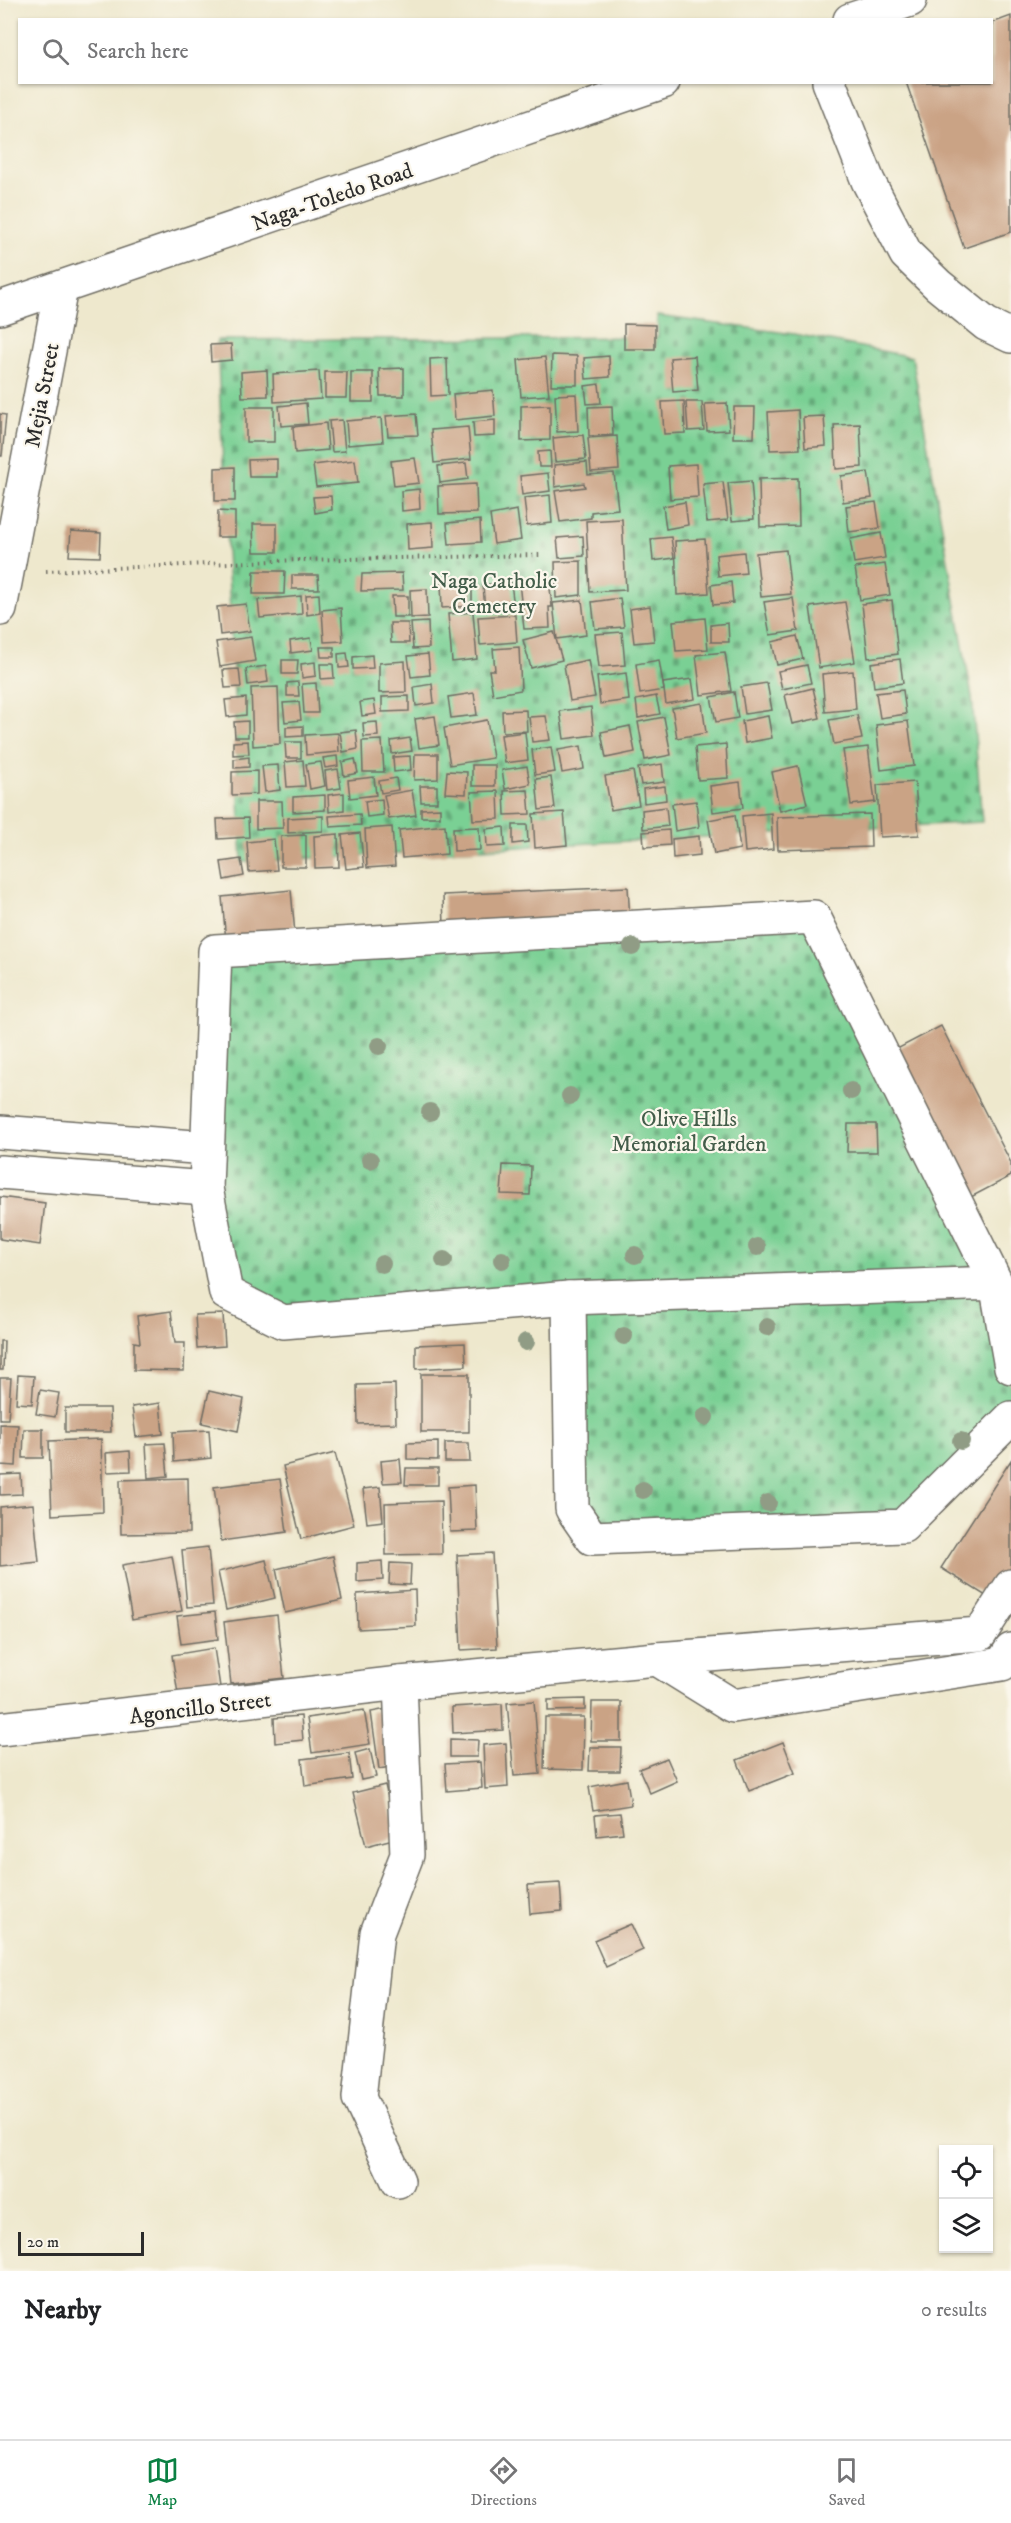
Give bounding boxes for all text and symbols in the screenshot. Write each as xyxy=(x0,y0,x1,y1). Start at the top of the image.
search box xyxy=(18,18,993,84)
icon: search xyxy=(39,35,72,68)
text: Search here xyxy=(87,38,189,65)
street label: Naga-Toledo Road xyxy=(248,157,417,238)
street label: Mejia Street xyxy=(19,341,66,450)
park label: Naga Catholic Cemetery xyxy=(431,568,557,620)
park label: Olive Hills Memorial Garden xyxy=(612,1106,767,1158)
street label: Agoncillo Street xyxy=(128,1686,273,1731)
map controls xyxy=(939,2145,993,2253)
button: locate xyxy=(939,2145,993,2199)
button: layers xyxy=(939,2199,993,2253)
scale bar xyxy=(18,2229,144,2256)
text: 20 m xyxy=(27,2232,59,2252)
text: Nearby xyxy=(24,2294,101,2327)
text: 0 results xyxy=(921,2298,987,2323)
tab: Map xyxy=(146,2454,179,2510)
tab: Directions xyxy=(470,2454,537,2510)
tab: Saved xyxy=(828,2454,865,2510)

